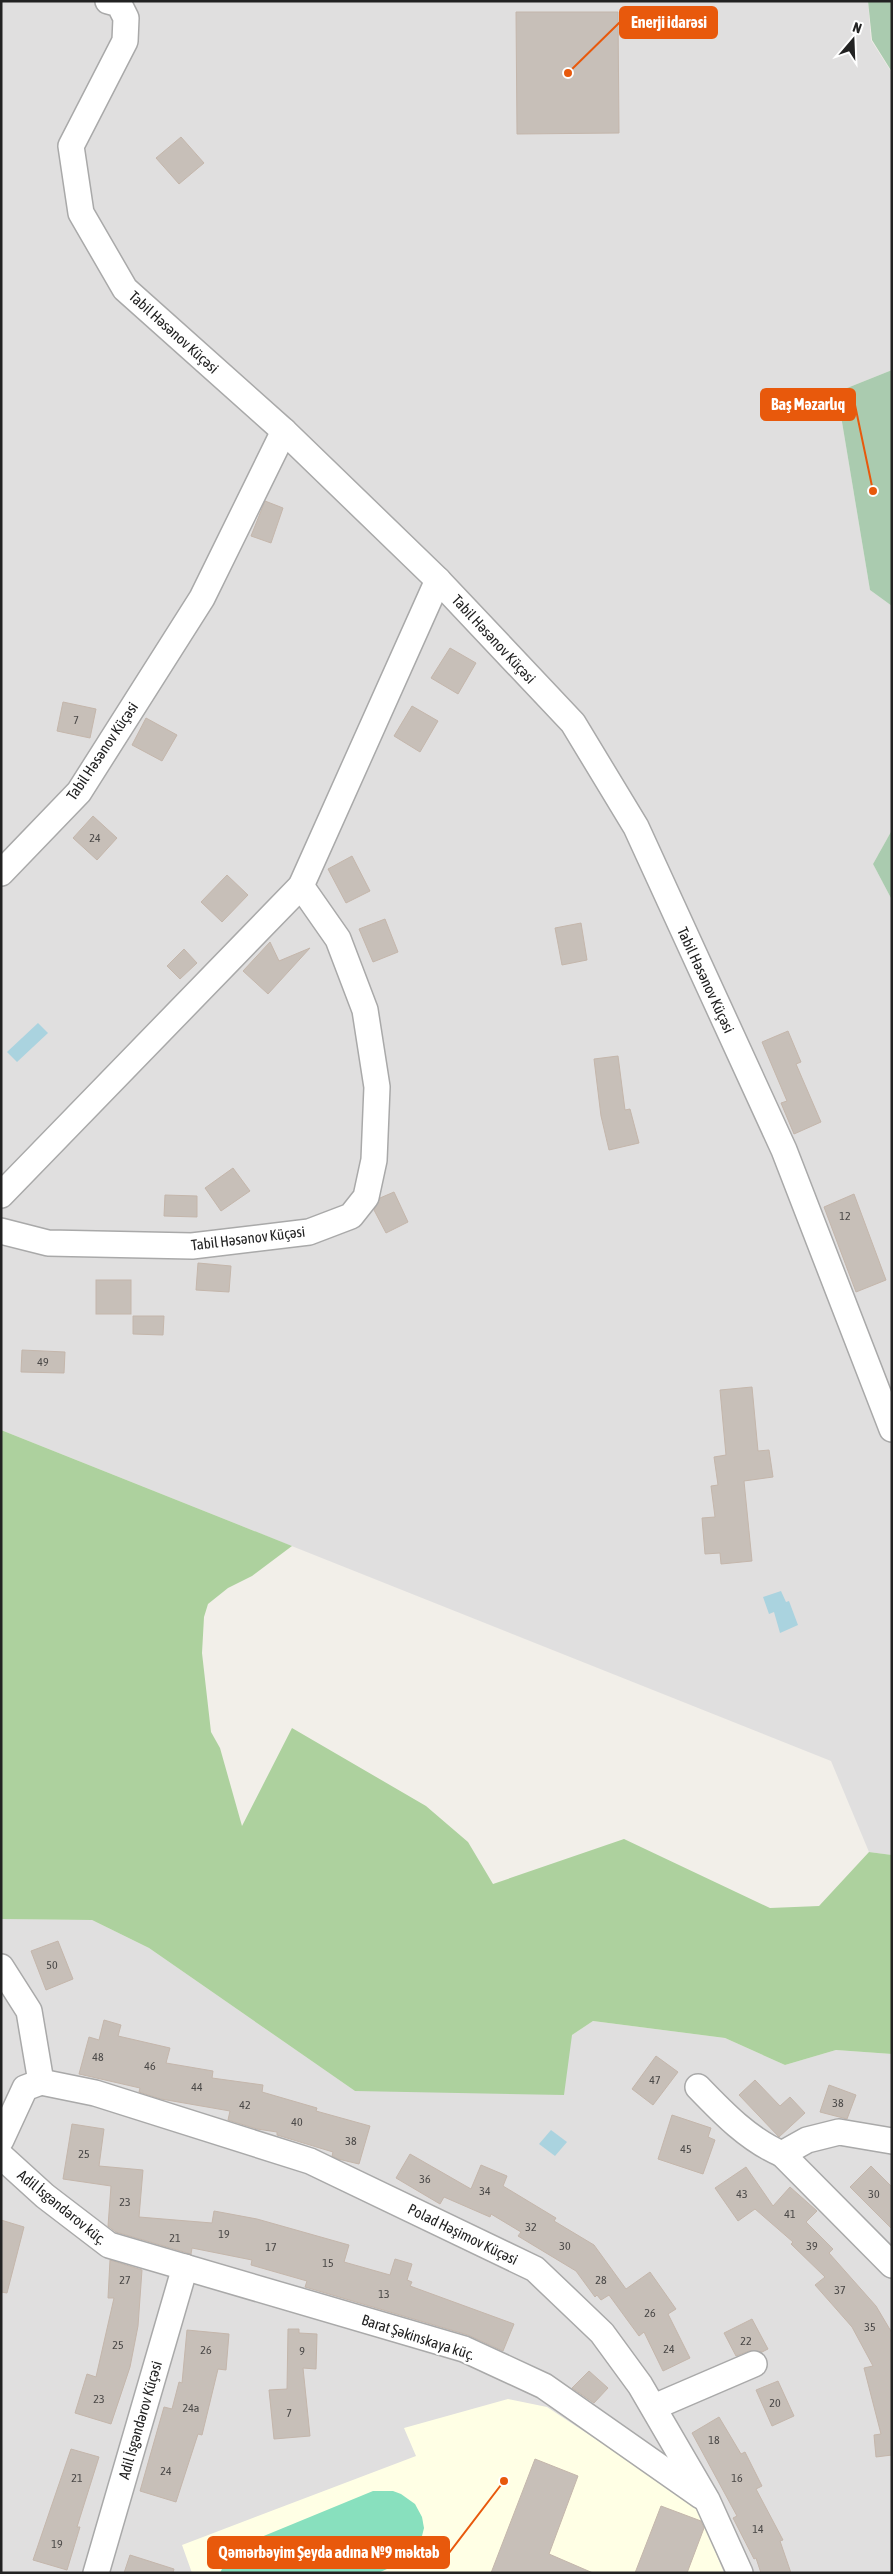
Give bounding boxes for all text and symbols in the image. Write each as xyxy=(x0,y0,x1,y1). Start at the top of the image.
callout: Enerji idarəsi xyxy=(620,7,717,38)
text: Enerji idarəsi xyxy=(631,13,707,31)
north arrow xyxy=(828,15,878,65)
text: N xyxy=(851,19,864,37)
street label: Tabil Həsənov Küçəsi xyxy=(126,287,222,377)
callout: Baş Məzarlıq xyxy=(761,389,855,420)
text: Baş Məzarlıq xyxy=(771,395,845,413)
street label: Tabil Həsənov Küçəsi xyxy=(449,591,539,687)
street label: Tabil Həsənov Küçəsi xyxy=(63,699,141,803)
house number: 7 xyxy=(73,713,79,727)
house number: 24 xyxy=(89,831,101,845)
street label: Tabil Həsənov Küçəsi xyxy=(674,924,738,1036)
house number: 12 xyxy=(839,1209,851,1223)
street label: Tabil Həsənov Küçəsi xyxy=(190,1223,306,1253)
house number: 49 xyxy=(37,1355,49,1369)
house number: 50 xyxy=(46,1958,58,1972)
house number: 48 xyxy=(92,2050,104,2064)
house number: 46 xyxy=(144,2059,156,2073)
house number: 47 xyxy=(649,2073,661,2087)
house number: 44 xyxy=(191,2080,203,2094)
house number: 38 xyxy=(832,2096,844,2110)
house number: 42 xyxy=(239,2098,251,2112)
house number: 40 xyxy=(291,2115,303,2129)
house number: 38 xyxy=(345,2134,357,2148)
house number: 45 xyxy=(680,2142,692,2156)
house number: 25 xyxy=(78,2147,90,2161)
street label: Adil İsgəndərov küç. xyxy=(14,2166,110,2248)
house number: 36 xyxy=(419,2172,431,2186)
house number: 34 xyxy=(479,2184,491,2198)
house number: 43 xyxy=(736,2187,748,2201)
house number: 30 xyxy=(868,2187,880,2201)
house number: 23 xyxy=(119,2195,131,2209)
street label: Polad Həşimov Küçəsi xyxy=(405,2200,521,2268)
house number: 41 xyxy=(784,2207,796,2221)
house number: 32 xyxy=(525,2220,537,2234)
house number: 19 xyxy=(218,2227,230,2241)
house number: 21 xyxy=(169,2231,181,2245)
house number: 30 xyxy=(559,2239,571,2253)
house number: 39 xyxy=(806,2239,818,2253)
house number: 17 xyxy=(265,2240,277,2254)
house number: 15 xyxy=(322,2256,334,2270)
house number: 27 xyxy=(119,2273,131,2287)
house number: 28 xyxy=(595,2273,607,2287)
house number: 37 xyxy=(834,2283,846,2297)
house number: 13 xyxy=(378,2287,390,2301)
house number: 26 xyxy=(644,2306,656,2320)
street label: Barat Şəkinskaya küç. xyxy=(359,2311,477,2363)
house number: 35 xyxy=(864,2320,876,2334)
house number: 22 xyxy=(740,2334,752,2348)
house number: 25 xyxy=(112,2338,124,2352)
house number: 24 xyxy=(663,2342,675,2356)
house number: 26 xyxy=(200,2343,212,2357)
house number: 9 xyxy=(299,2344,305,2358)
street label: Adil İsgəndərov Küçəsi xyxy=(115,2359,165,2481)
house number: 23 xyxy=(93,2392,105,2406)
house number: 20 xyxy=(769,2396,781,2410)
house number: 24a xyxy=(183,2401,199,2415)
house number: 7 xyxy=(286,2406,292,2420)
house number: 18 xyxy=(708,2433,720,2447)
house number: 24 xyxy=(160,2464,172,2478)
house number: 21 xyxy=(71,2471,83,2485)
house number: 16 xyxy=(731,2471,743,2485)
house number: 14 xyxy=(752,2522,764,2536)
house number: 19 xyxy=(51,2537,63,2551)
callout: Qəmərbəyim Şeyda adına №9 məktəb xyxy=(208,2537,449,2568)
text: Qəmərbəyim Şeyda adına №9 məktəb xyxy=(218,2543,440,2561)

